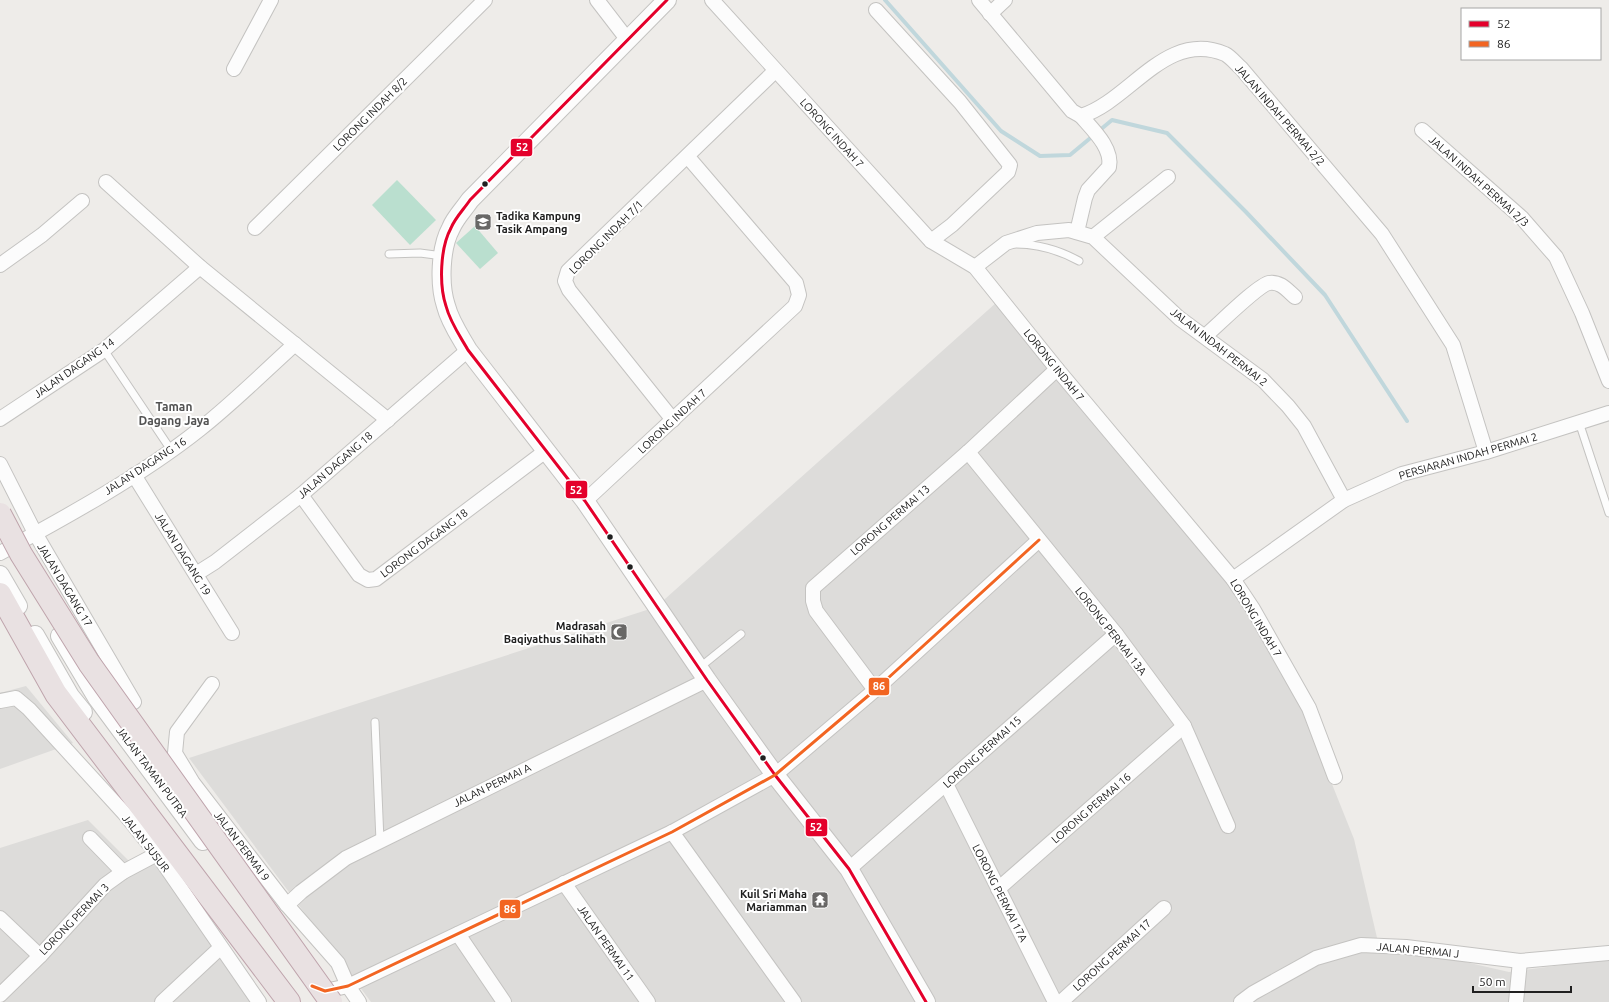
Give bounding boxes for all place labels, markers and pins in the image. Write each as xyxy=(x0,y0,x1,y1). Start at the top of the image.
unlabelled marker xyxy=(480,179,490,189)
place label: Tadika Kampung Tasik Ampang xyxy=(496,210,581,235)
school or university icon: Tadika Kampung Tasik Ampang xyxy=(473,212,493,232)
unlabelled marker xyxy=(605,532,615,542)
unlabelled marker xyxy=(625,562,635,572)
place label: Madrasah Baqiyathus Salihath xyxy=(504,620,606,645)
mosque icon: Madrasah Baqiyathus Salihath xyxy=(609,622,629,642)
unlabelled marker xyxy=(758,753,768,763)
place label: Kuil Sri Maha Mariamman xyxy=(740,888,807,913)
temple icon: Kuil Sri Maha Mariamman xyxy=(810,890,830,910)

